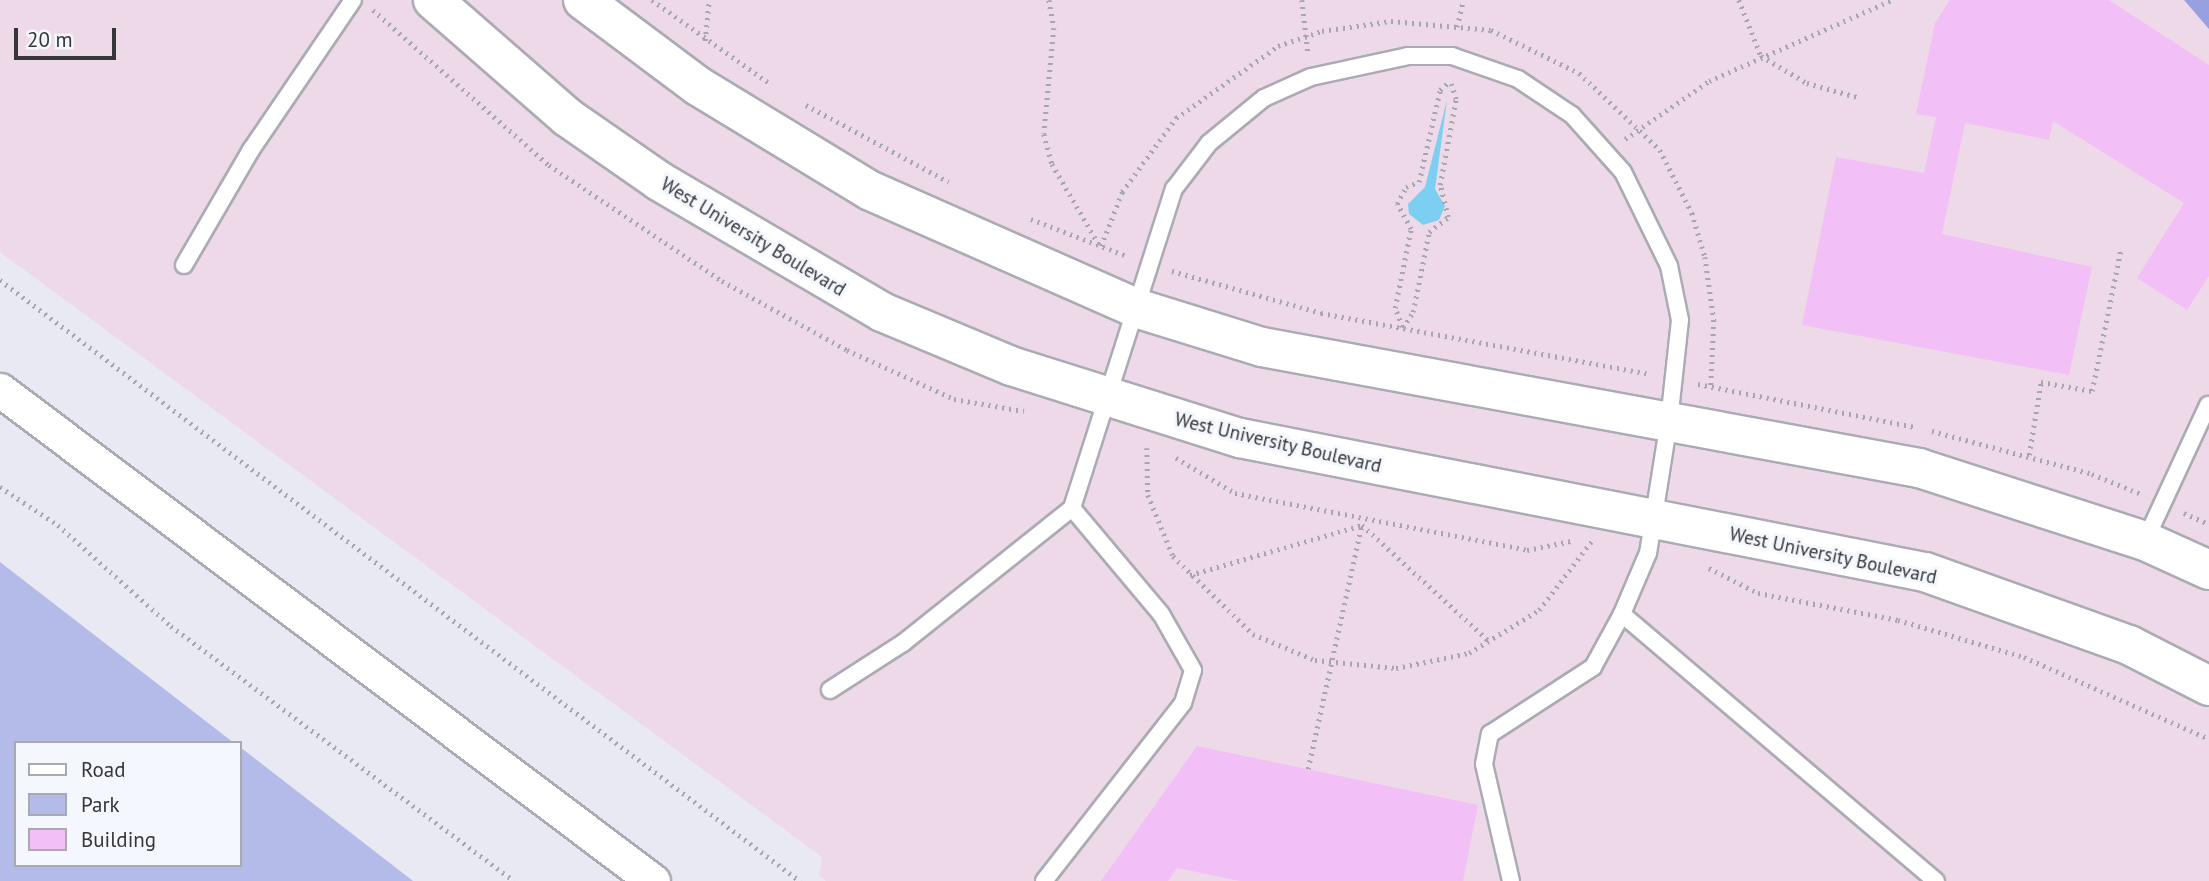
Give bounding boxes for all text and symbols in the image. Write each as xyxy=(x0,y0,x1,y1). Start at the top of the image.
scale bar xyxy=(18,14,119,58)
text: 20 m xyxy=(27,26,73,53)
street label: West University Boulevard xyxy=(656,173,850,301)
street label: West University Boulevard xyxy=(1172,408,1384,478)
street label: West University Boulevard xyxy=(1727,523,1939,589)
legend xyxy=(14,741,242,867)
text: Road xyxy=(81,756,125,783)
text: Park xyxy=(81,791,120,818)
text: Building xyxy=(81,826,156,853)

